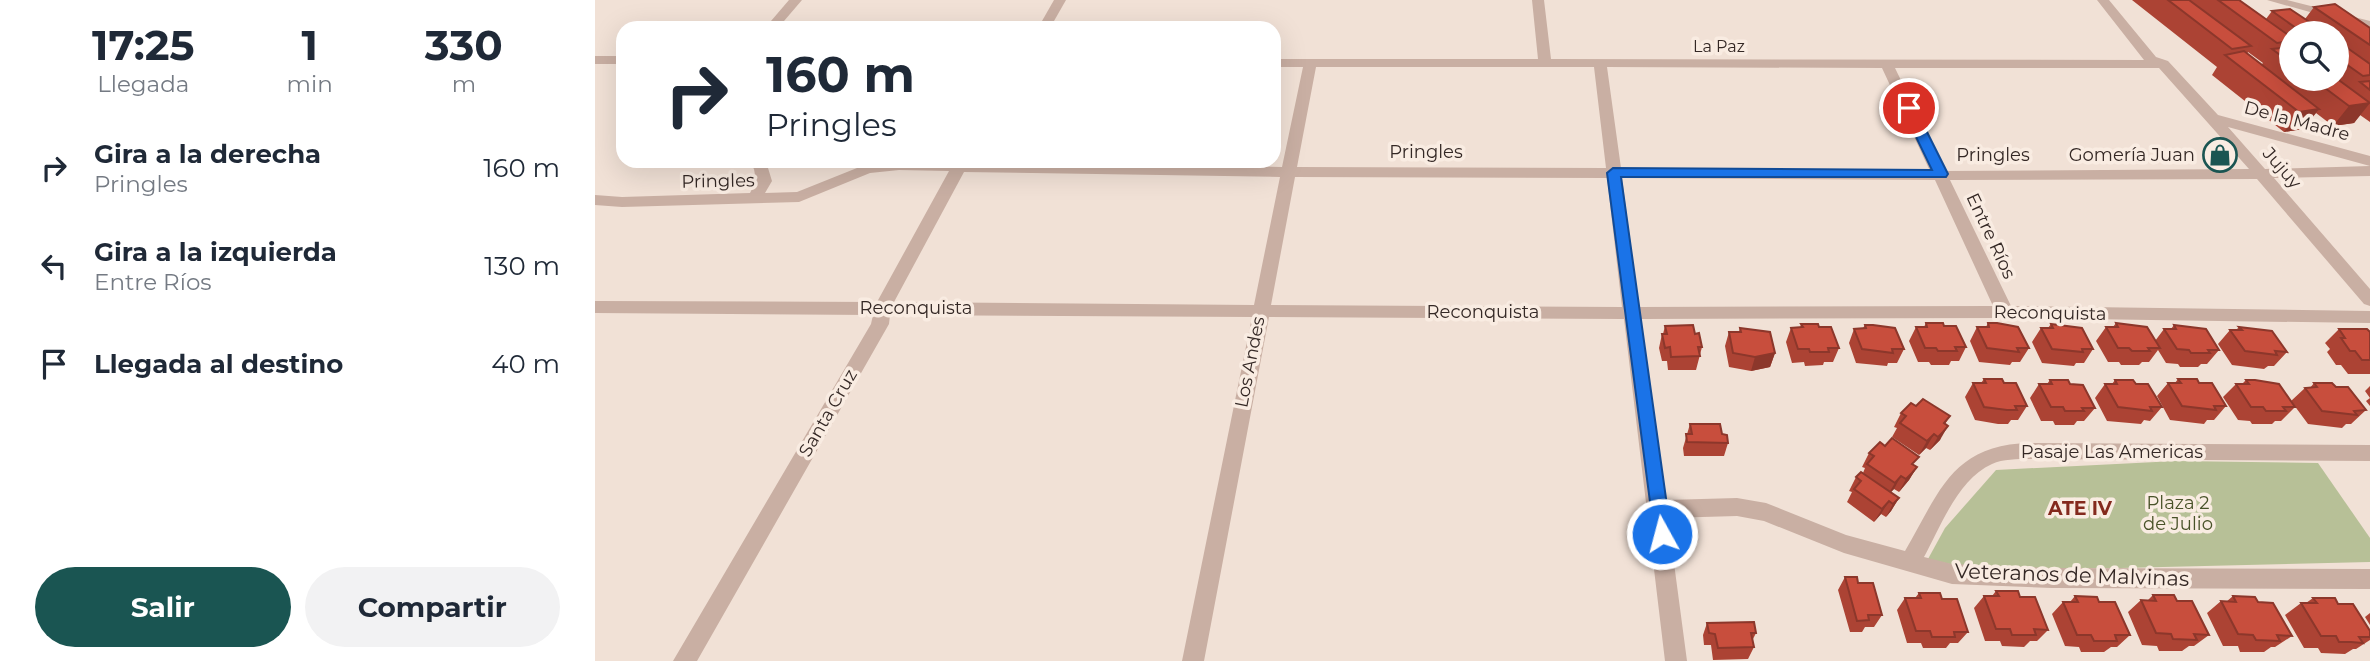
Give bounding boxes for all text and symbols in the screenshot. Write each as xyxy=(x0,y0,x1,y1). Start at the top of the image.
text: 17:25 xyxy=(92,19,195,71)
text: 1 xyxy=(301,19,318,71)
text: 330 xyxy=(425,19,503,71)
map controls xyxy=(2279,21,2349,91)
button: search xyxy=(2279,21,2349,91)
street label: La Paz xyxy=(1693,37,1745,56)
text: 160 m xyxy=(766,45,915,104)
icon: right xyxy=(651,49,742,140)
text: Llegada xyxy=(97,70,189,98)
text: min xyxy=(287,70,333,98)
text: m xyxy=(452,70,476,98)
pin xyxy=(1879,78,1939,138)
icon: arrive xyxy=(1890,89,1928,127)
street label: De la Madre xyxy=(2242,96,2352,146)
text: Pringles xyxy=(766,105,897,144)
shop icon: Gomería Juan xyxy=(2201,136,2239,174)
text: Gira a la derecha xyxy=(94,138,321,170)
street label: Pringles xyxy=(1389,141,1463,163)
street label: Jujuy xyxy=(2257,142,2306,193)
street label: Pringles xyxy=(1956,144,2030,166)
place label: Gomería Juan xyxy=(2069,144,2195,166)
icon: right xyxy=(35,149,73,187)
text: 160 m xyxy=(483,152,560,184)
street label: Pringles xyxy=(681,169,755,193)
text: Pringles xyxy=(94,170,188,198)
street label: Entre Ríos xyxy=(1962,190,2021,283)
text: Gira a la izquierda xyxy=(94,236,337,268)
icon: left xyxy=(35,247,73,285)
text: 130 m xyxy=(484,250,560,282)
text: Entre Ríos xyxy=(94,268,212,296)
street label: Reconquista xyxy=(860,297,972,319)
street label: Reconquista xyxy=(1427,301,1539,323)
street label: Reconquista xyxy=(1993,301,2107,325)
street label: Los Andes xyxy=(1230,314,1270,409)
icon: arrive xyxy=(35,345,73,383)
text: Llegada al destino xyxy=(94,348,343,380)
text: 40 m xyxy=(491,348,560,380)
street label: Santa Cruz xyxy=(794,365,862,461)
street label: Pasaje Las Americas xyxy=(2021,441,2203,463)
park label: Plaza 2 de Julio xyxy=(2143,492,2213,535)
position arrow xyxy=(1625,497,1699,571)
district label: ATE IV xyxy=(2047,497,2113,520)
street label: Veteranos de Malvinas xyxy=(1954,558,2190,591)
button: Salir xyxy=(35,567,291,647)
button: Compartir xyxy=(305,567,560,647)

